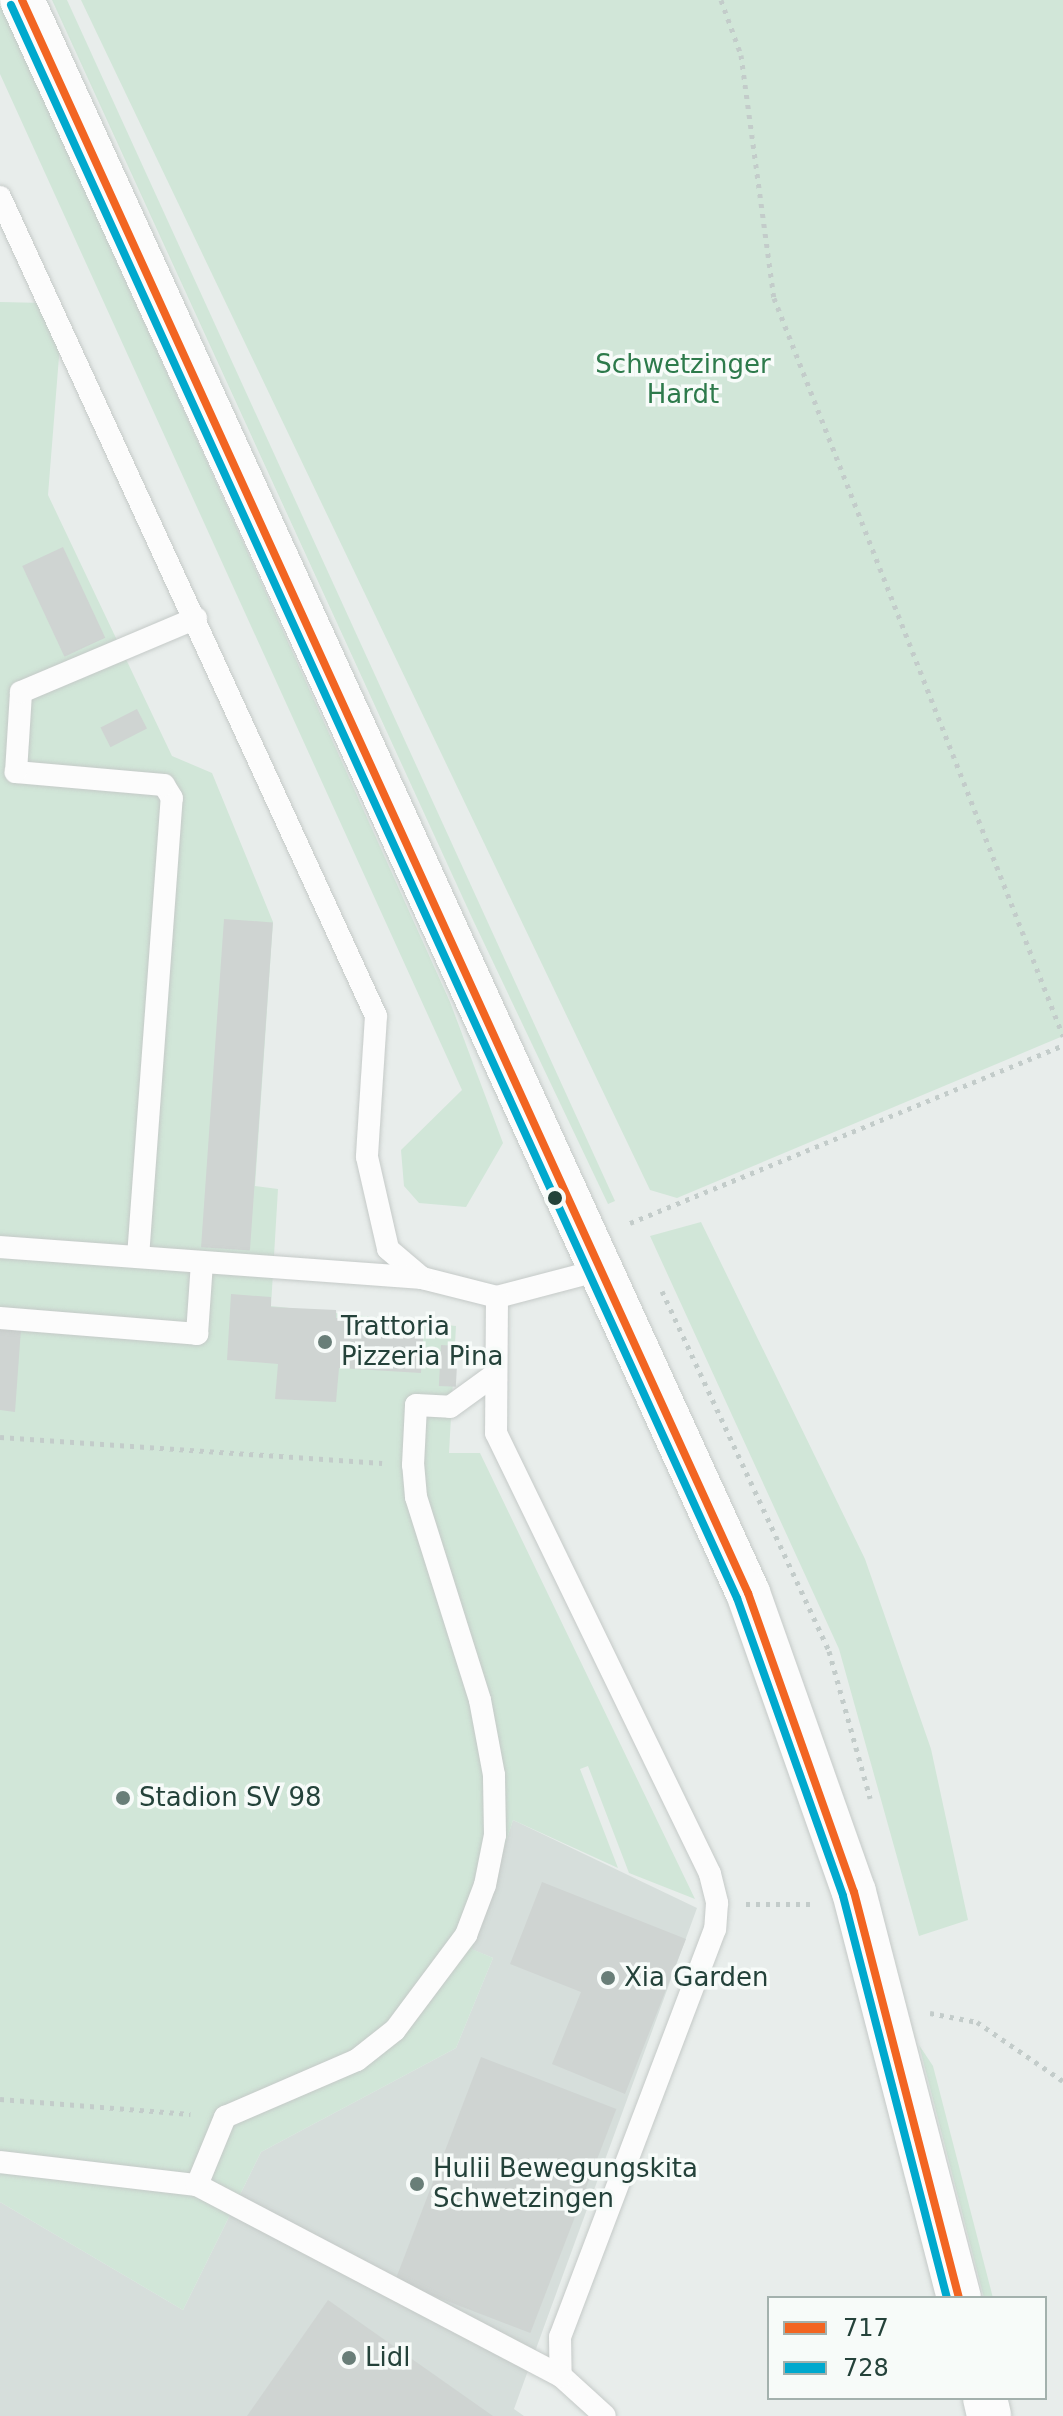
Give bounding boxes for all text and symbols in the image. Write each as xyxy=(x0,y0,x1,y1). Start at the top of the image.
park label: Schwetzinger Hardt xyxy=(595,349,771,410)
unlabelled marker xyxy=(547,1190,563,1206)
place label: Trattoria Pizzeria Pina xyxy=(341,1311,503,1372)
marker: Trattoria Pizzeria Pina xyxy=(316,1333,334,1351)
place label: Stadion SV 98 xyxy=(139,1782,322,1814)
marker: Stadion SV 98 xyxy=(114,1789,132,1807)
place label: Xia Garden xyxy=(624,1962,769,1994)
marker: Xia Garden xyxy=(599,1969,617,1987)
place label: Hulii Bewegungskita Schwetzingen xyxy=(433,2153,698,2214)
marker: Hulii Bewegungskita Schwetzingen xyxy=(408,2175,426,2193)
legend xyxy=(767,2296,1047,2400)
text: 717 xyxy=(843,2314,889,2342)
place label: Lidl xyxy=(365,2342,410,2374)
marker: Lidl xyxy=(340,2349,358,2367)
text: 728 xyxy=(843,2354,889,2382)

